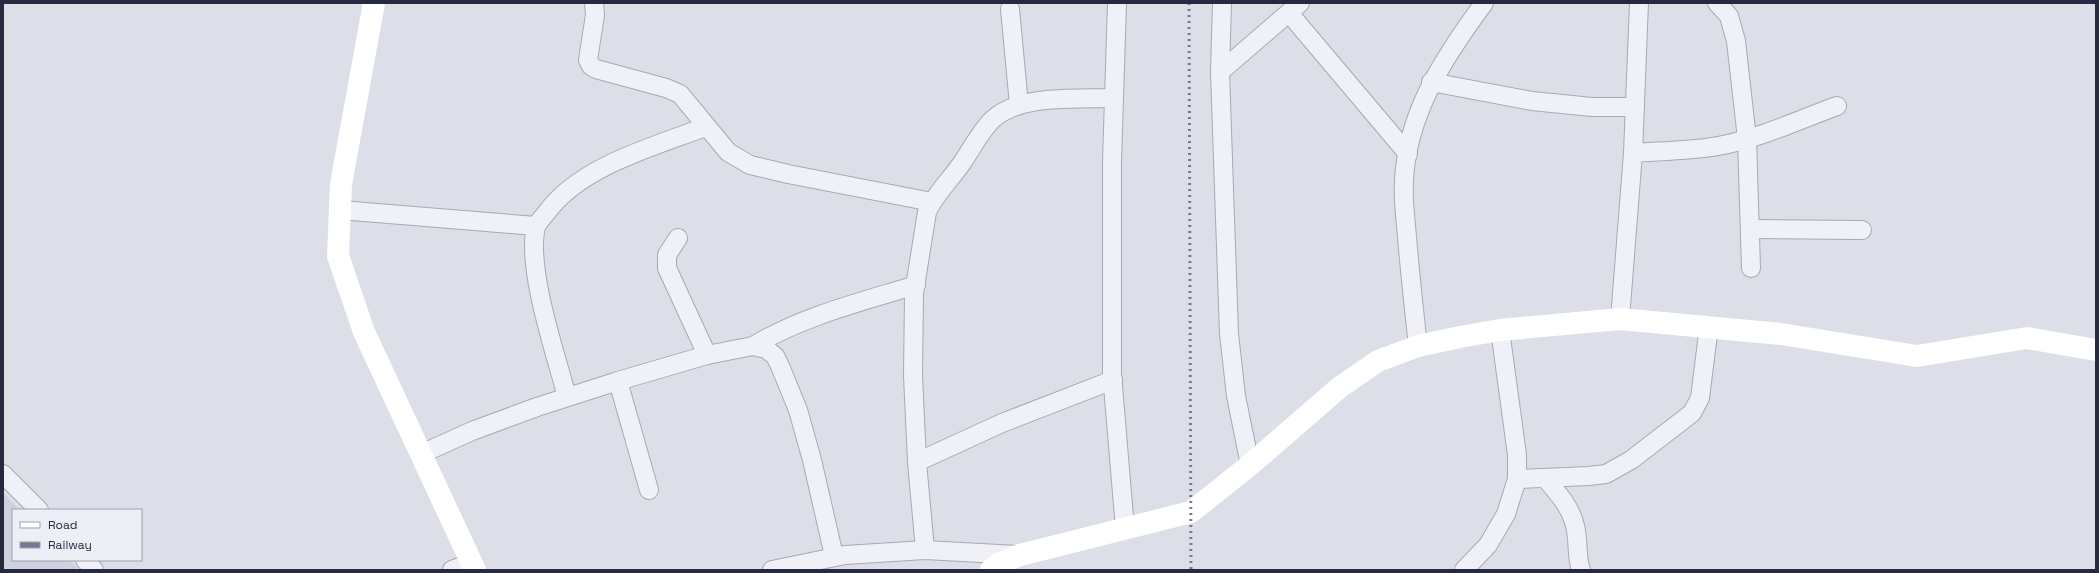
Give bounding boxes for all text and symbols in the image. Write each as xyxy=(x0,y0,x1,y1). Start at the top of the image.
legend xyxy=(12,509,142,561)
text: Road xyxy=(48,517,77,533)
text: Railway xyxy=(48,537,92,553)

